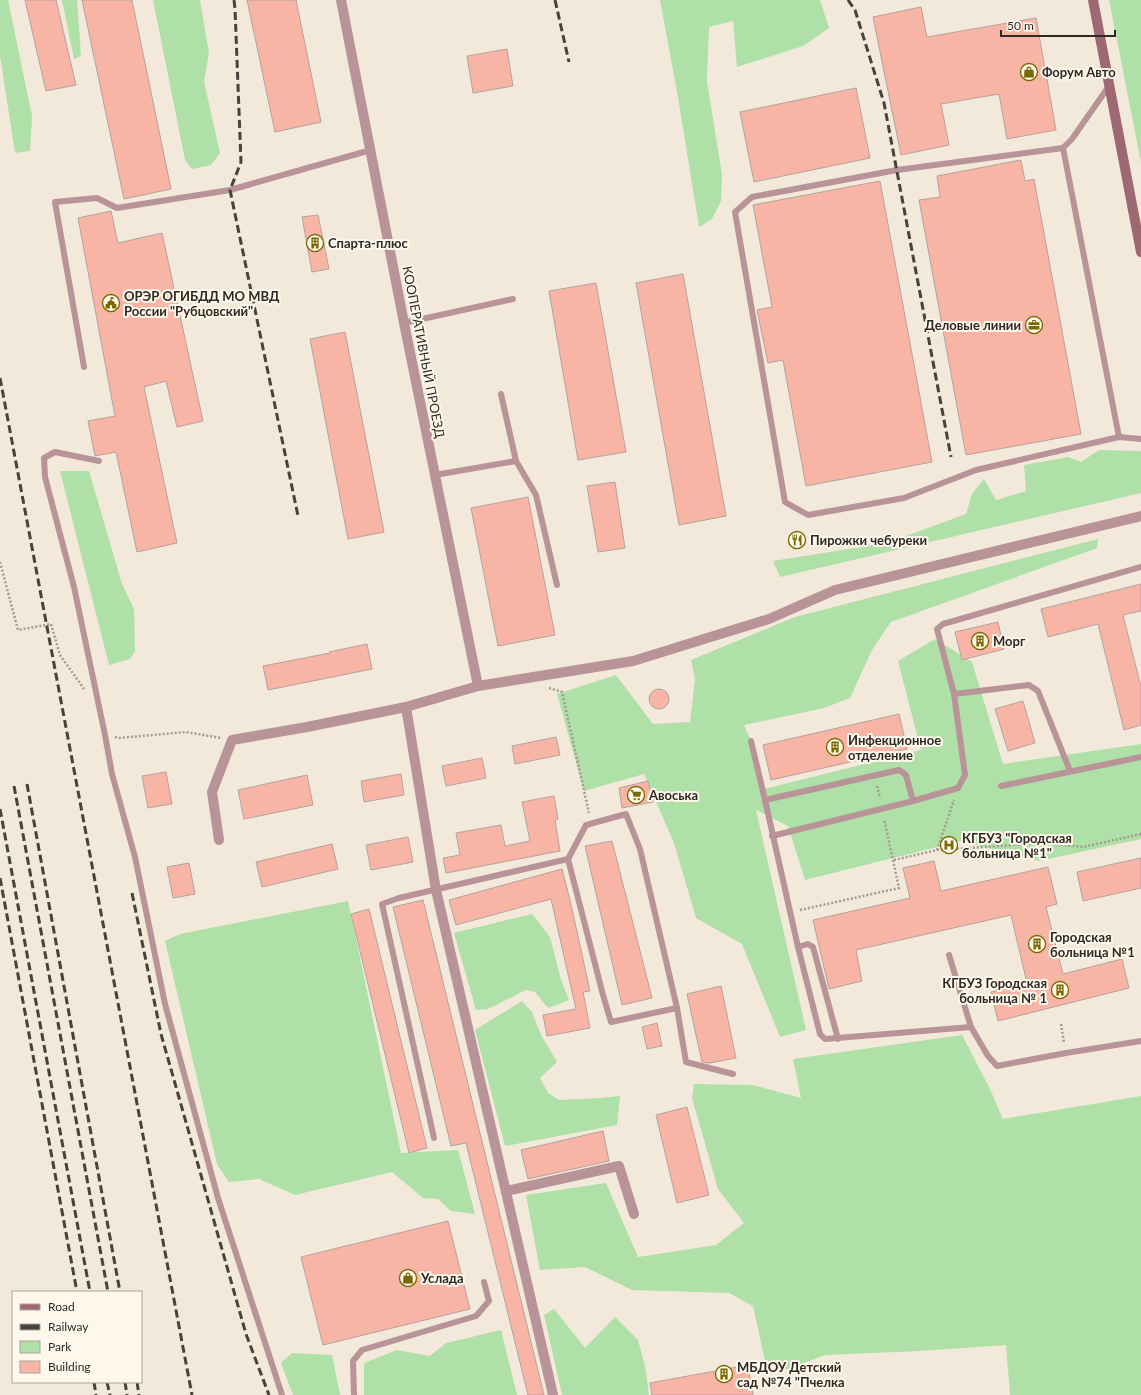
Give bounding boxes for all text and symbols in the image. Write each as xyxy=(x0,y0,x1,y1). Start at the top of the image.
scale bar xyxy=(1001,12,1115,38)
text: 50 m xyxy=(1007,18,1034,33)
shop icon: Форум Авто xyxy=(1019,62,1039,82)
place label: Форум Авто xyxy=(1042,64,1116,80)
building icon: Спарта-плюс xyxy=(305,233,325,253)
place label: Спарта-плюс xyxy=(328,235,409,251)
street label: КООПЕРАТИВНЫЙ ПРОЕЗД xyxy=(399,265,449,439)
place label: ОРЭР ОГИБДД МО МВД России "Рубцовский" xyxy=(124,288,280,319)
public building icon: ОРЭР ОГИБДД МО МВД России "Рубцовский" xyxy=(101,293,121,313)
office icon: Деловые линии xyxy=(1024,315,1044,335)
place label: Деловые линии xyxy=(924,317,1021,333)
restaurant icon: Пирожки чебуреки xyxy=(787,530,807,550)
place label: Пирожки чебуреки xyxy=(810,532,927,548)
building icon: Морг xyxy=(970,631,990,651)
place label: Морг xyxy=(993,633,1026,649)
place label: Инфекционное отделение xyxy=(848,732,941,763)
building icon: Инфекционное отделение xyxy=(825,737,845,757)
supermarket icon: Авоська xyxy=(626,785,646,805)
place label: Авоська xyxy=(648,787,698,803)
place label: КГБУЗ "Городская больница №1" xyxy=(962,830,1072,861)
hospital icon: КГБУЗ "Городская больница №1" xyxy=(939,835,959,855)
place label: Городская больница №1 xyxy=(1050,929,1135,960)
building icon: Городская больница №1 xyxy=(1027,934,1047,954)
place label: КГБУЗ Городская больница № 1 xyxy=(942,975,1047,1006)
building icon: КГБУЗ Городская больница № 1 xyxy=(1050,980,1070,1000)
shop icon: Услада xyxy=(398,1268,418,1288)
place label: Услада xyxy=(420,1270,464,1286)
legend xyxy=(12,1291,142,1383)
text: Road xyxy=(48,1299,75,1314)
text: Railway xyxy=(48,1319,89,1334)
text: Park xyxy=(48,1339,72,1354)
text: Building xyxy=(48,1359,91,1374)
place label: МБДОУ Детский сад №74 "Пчелка xyxy=(737,1359,845,1390)
building icon: МБДОУ Детский сад №74 "Пчелка xyxy=(714,1364,734,1384)

